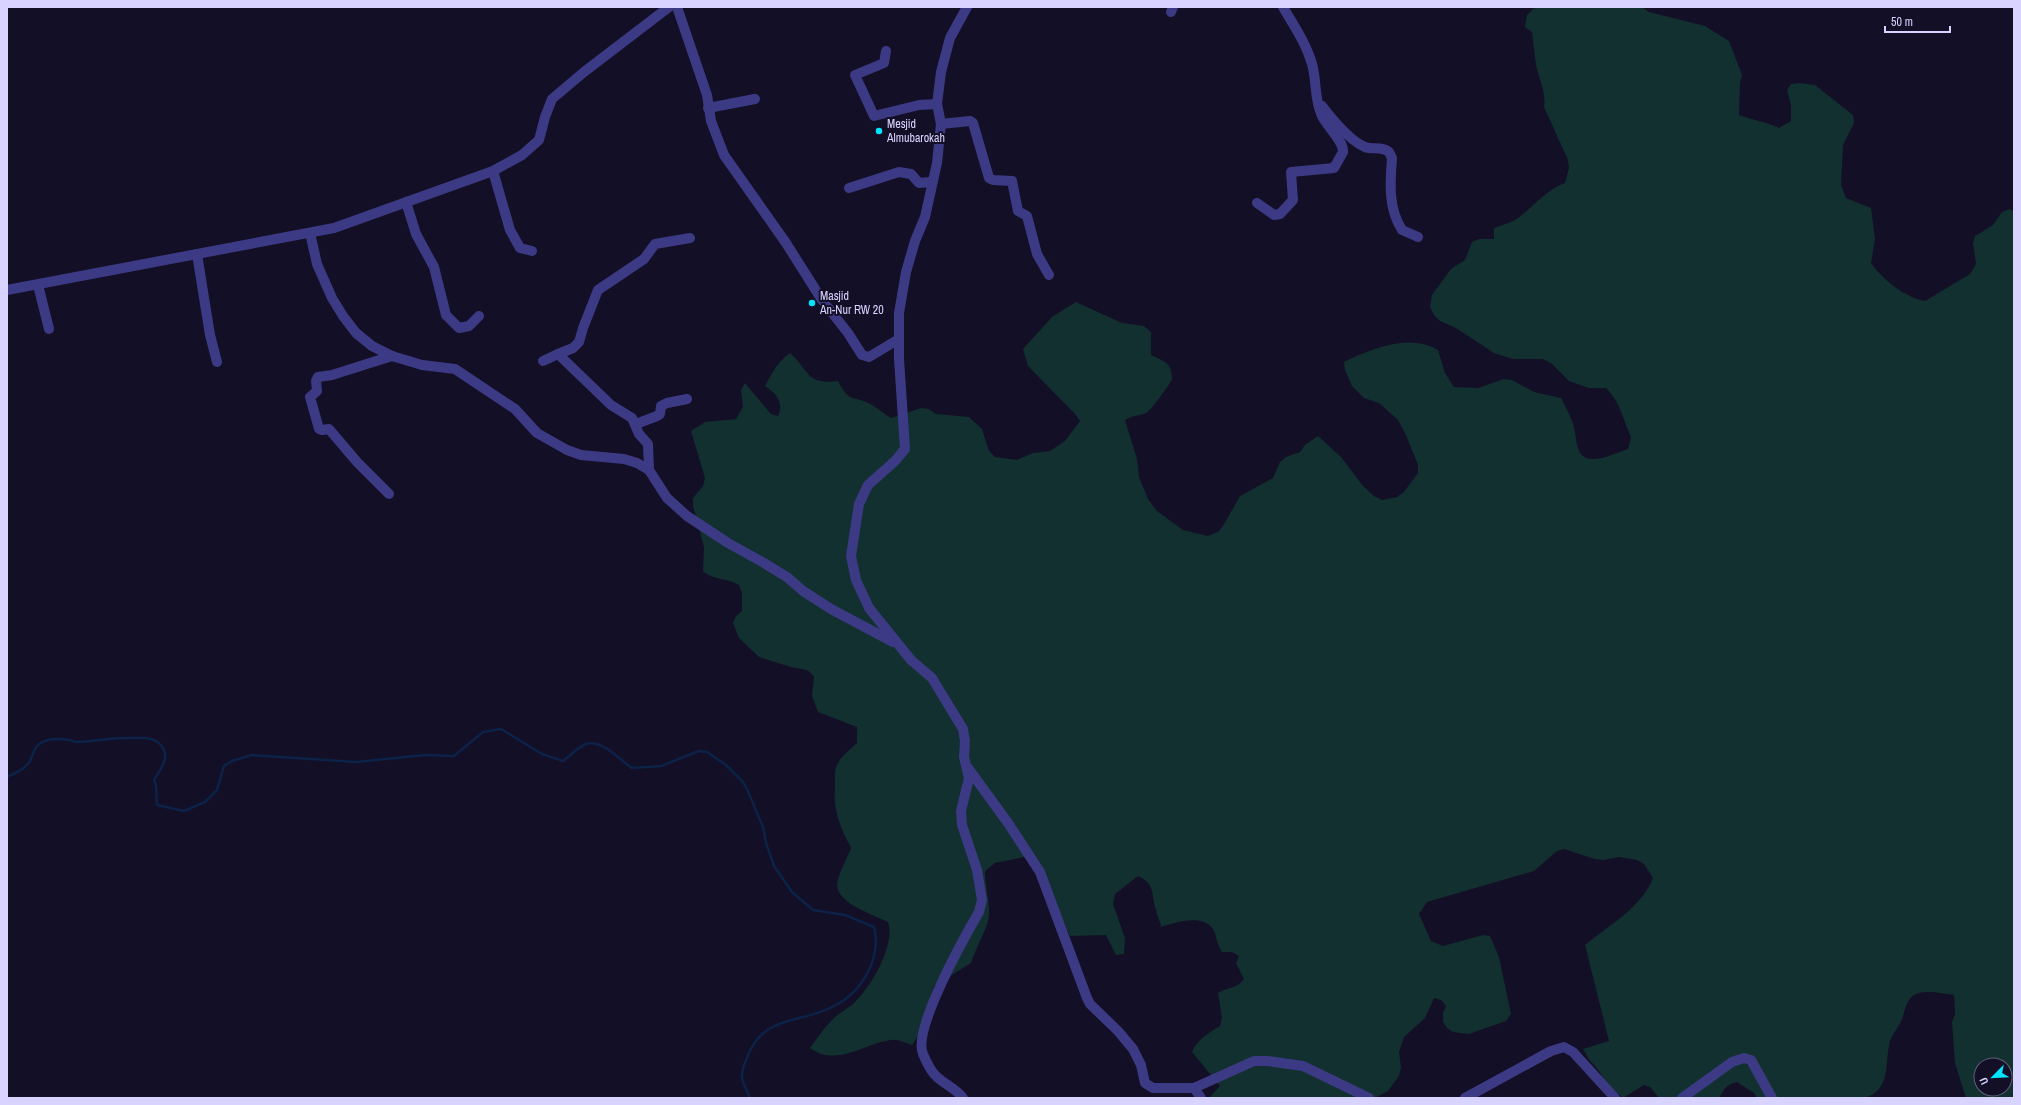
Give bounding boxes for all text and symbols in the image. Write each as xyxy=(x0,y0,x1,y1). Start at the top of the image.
scale bar xyxy=(1885,8,1950,34)
text: 50 m xyxy=(1891,14,1913,30)
place label: Mesjid Almubarokah xyxy=(886,116,945,146)
marker: Mesjid Almubarokah xyxy=(874,126,884,136)
place label: Masjid An-Nur RW 20 xyxy=(819,288,884,318)
marker: Masjid An-Nur RW 20 xyxy=(807,298,817,308)
north arrow xyxy=(1973,1057,2013,1097)
text: U xyxy=(1976,1075,1992,1087)

